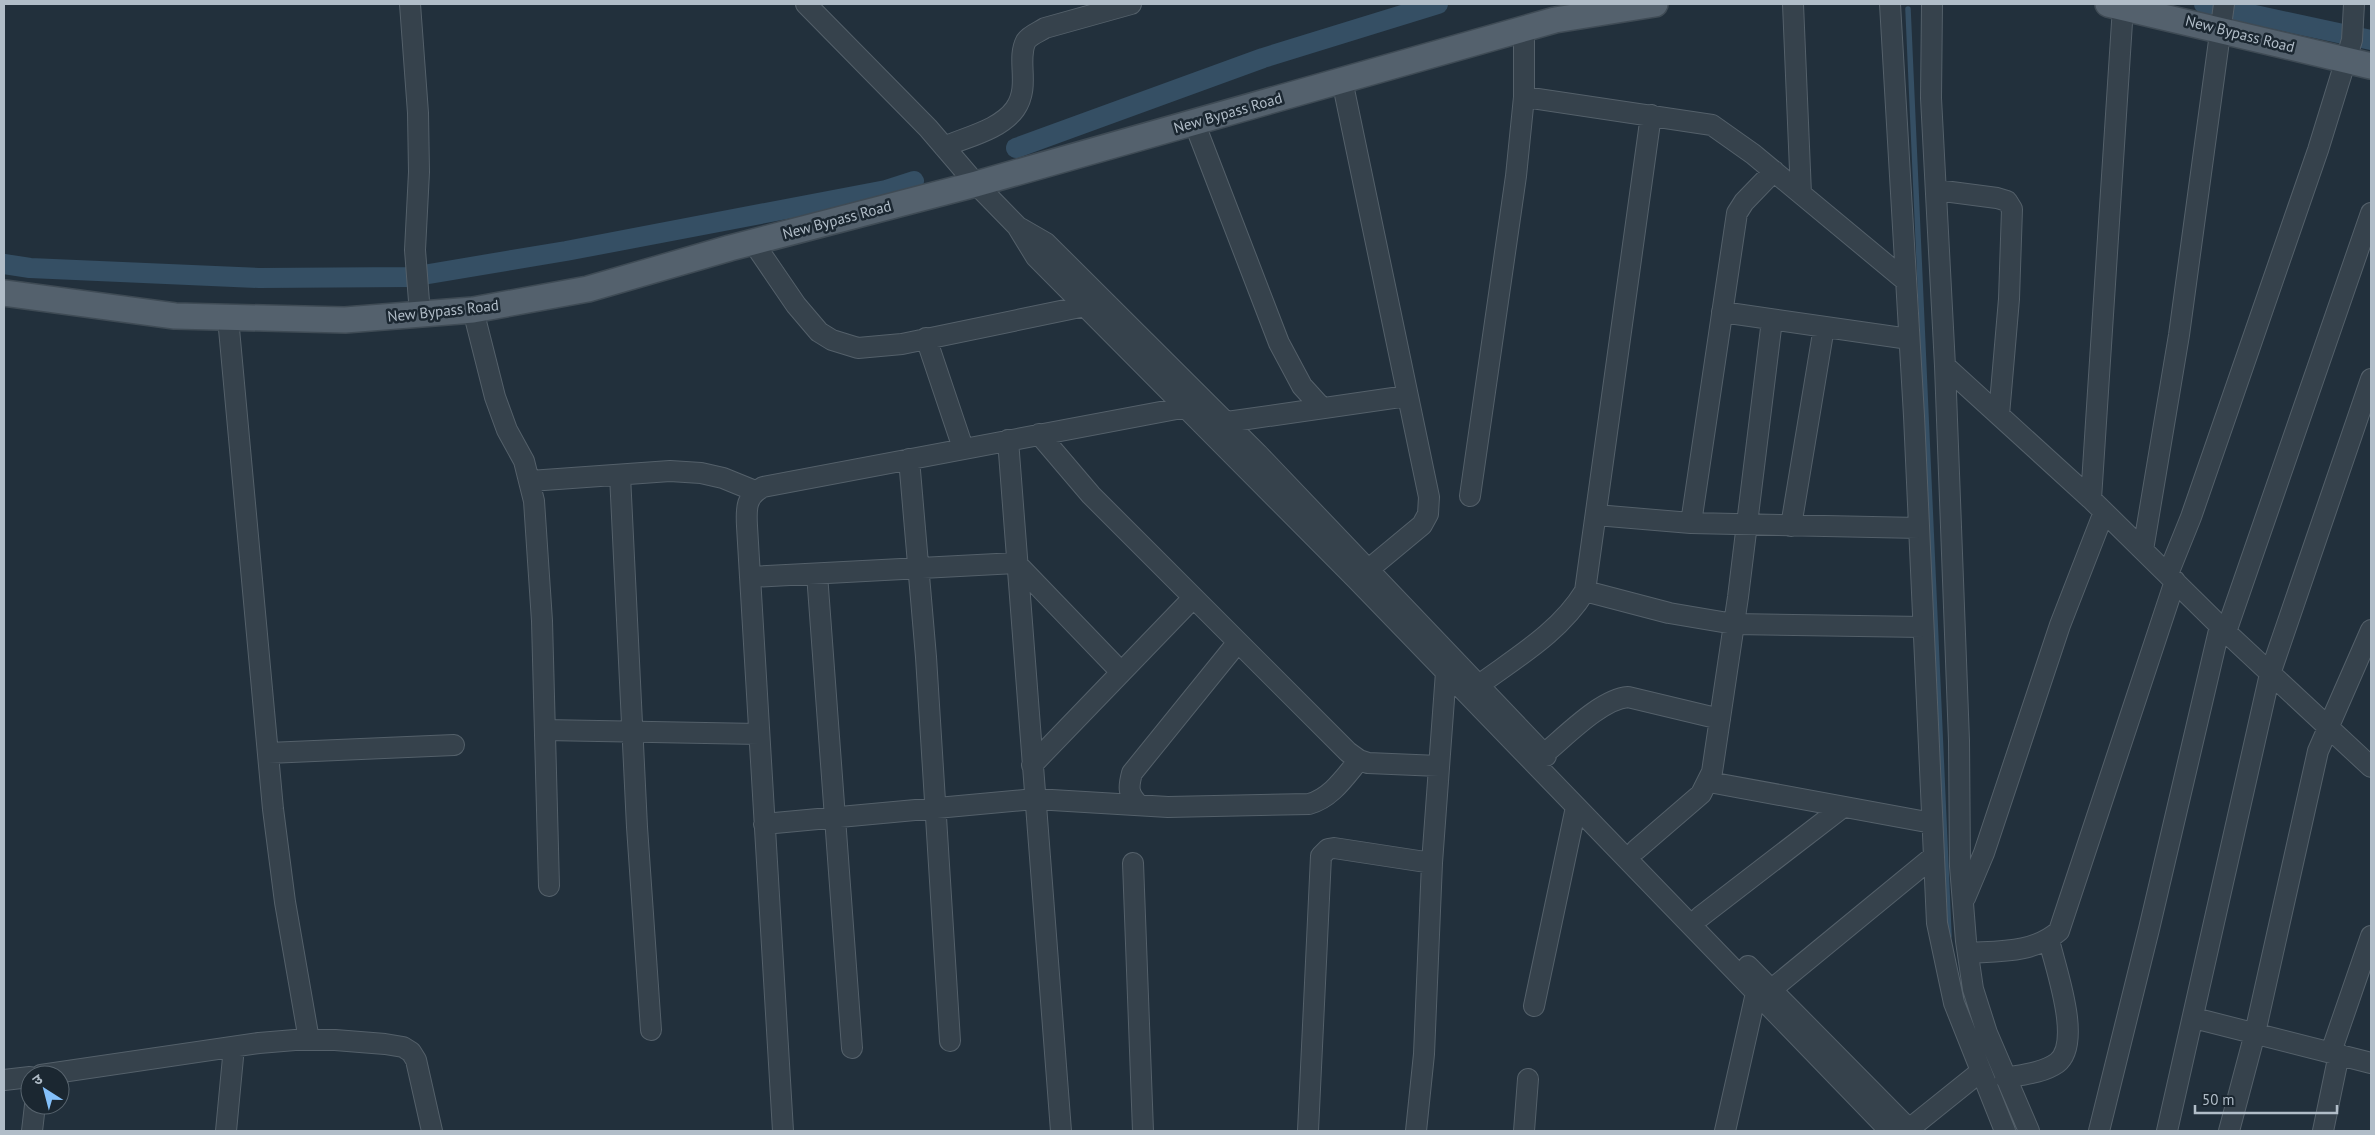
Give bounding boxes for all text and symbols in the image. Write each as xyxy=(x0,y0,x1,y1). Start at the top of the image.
street label: New Bypass Road xyxy=(2184,11,2297,56)
street label: New Bypass Road xyxy=(1171,88,1284,137)
street label: New Bypass Road xyxy=(780,196,893,243)
street label: New Bypass Road xyxy=(386,295,500,326)
north arrow xyxy=(20,1065,70,1115)
text: उ xyxy=(29,1069,47,1089)
scale bar xyxy=(2195,1082,2338,1114)
text: 50 m xyxy=(2202,1090,2235,1109)

